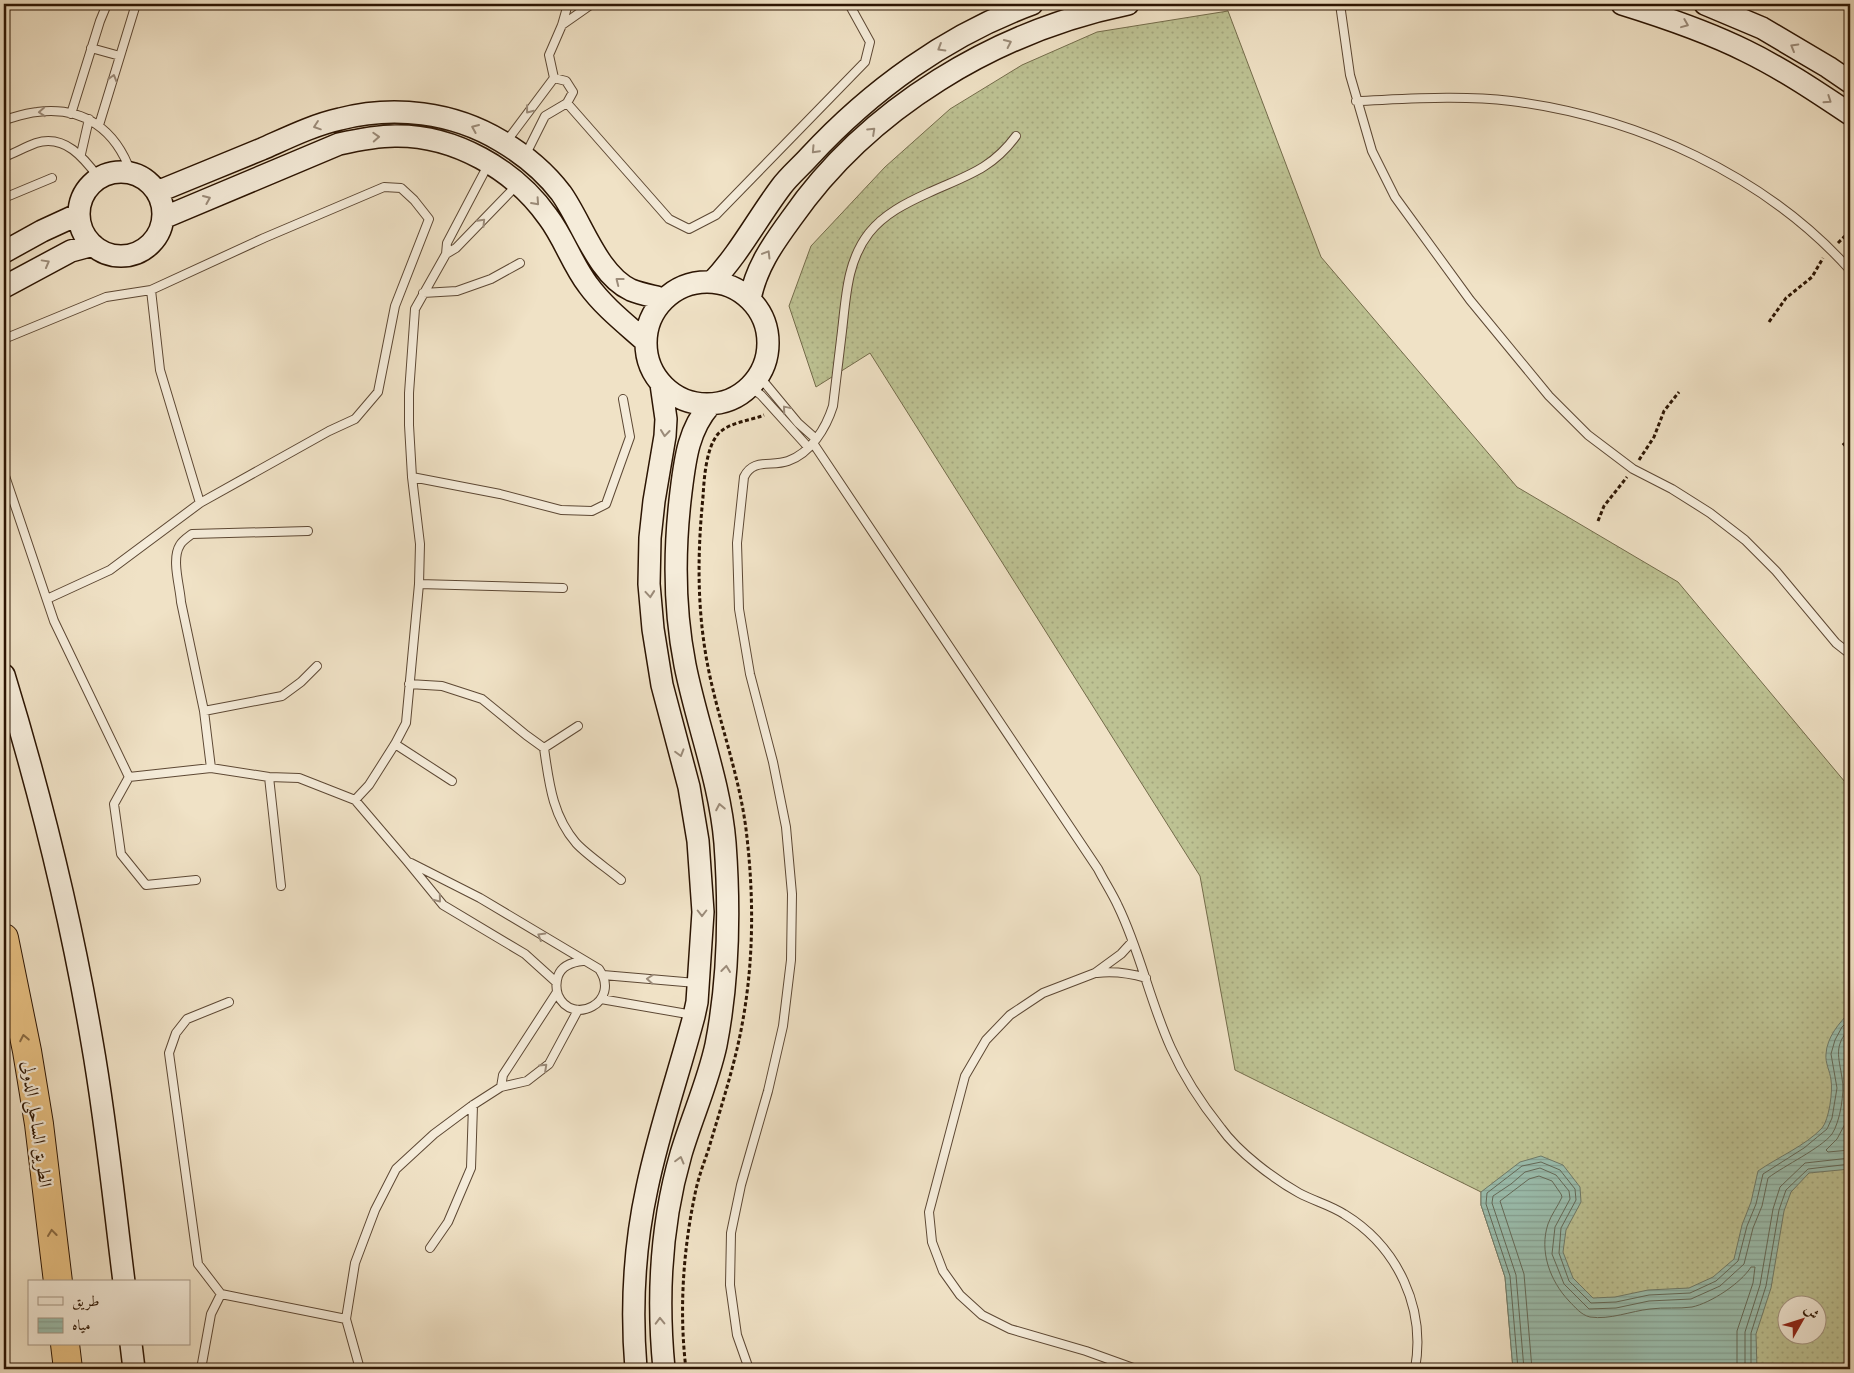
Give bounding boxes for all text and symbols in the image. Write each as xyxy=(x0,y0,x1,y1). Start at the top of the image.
one-way arrow xyxy=(1680,18,1689,29)
one-way arrow xyxy=(1003,39,1012,50)
one-way arrow xyxy=(938,42,947,52)
one-way arrow xyxy=(1791,43,1800,53)
one-way arrow xyxy=(108,74,118,83)
one-way arrow xyxy=(1823,94,1832,103)
one-way arrow xyxy=(526,104,535,114)
one-way arrow xyxy=(37,106,45,117)
one-way arrow xyxy=(313,120,322,130)
one-way arrow xyxy=(471,124,480,135)
one-way arrow xyxy=(866,128,875,137)
one-way arrow xyxy=(372,132,380,143)
one-way arrow xyxy=(812,144,821,153)
one-way arrow xyxy=(202,194,211,205)
one-way arrow xyxy=(530,197,539,206)
one-way arrow xyxy=(476,218,485,227)
one-way arrow xyxy=(760,251,770,260)
one-way arrow xyxy=(41,259,50,269)
one-way arrow xyxy=(615,278,625,287)
one-way arrow xyxy=(782,406,791,415)
one-way arrow xyxy=(660,429,671,437)
one-way arrow xyxy=(644,590,655,598)
one-way arrow xyxy=(675,748,685,757)
one-way arrow xyxy=(715,802,726,811)
one-way arrow xyxy=(432,893,440,902)
one-way arrow xyxy=(697,910,707,918)
one-way arrow xyxy=(537,932,546,942)
one-way arrow xyxy=(720,964,731,972)
one-way arrow xyxy=(646,974,654,985)
one-way arrow xyxy=(20,1033,30,1042)
street label: الطريق الساحلى الدولى xyxy=(15,1059,60,1189)
one-way arrow xyxy=(539,1063,548,1072)
one-way arrow xyxy=(674,1155,685,1164)
one-way arrow xyxy=(47,1229,58,1237)
legend xyxy=(28,1280,190,1346)
text: طريق xyxy=(72,1290,99,1311)
north arrow xyxy=(1776,1296,1826,1346)
text: ش xyxy=(1800,1300,1824,1324)
text: مياه xyxy=(72,1314,90,1335)
one-way arrow xyxy=(655,1316,666,1324)

